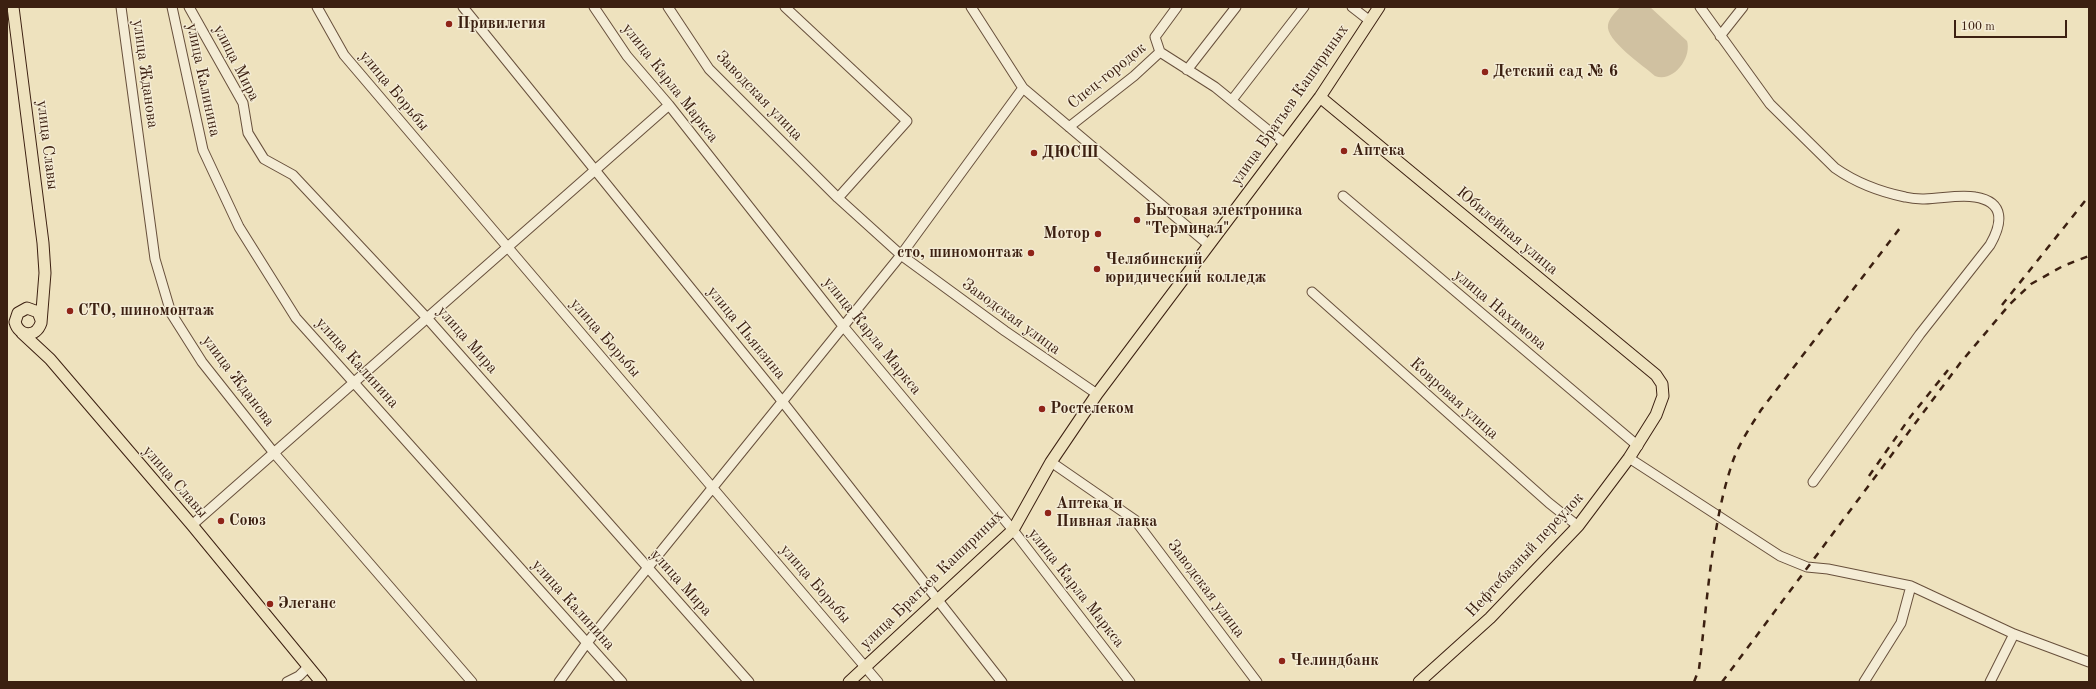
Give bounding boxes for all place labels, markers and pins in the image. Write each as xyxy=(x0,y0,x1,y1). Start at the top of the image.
place label: Привилегия xyxy=(457,14,546,34)
marker: Привилегия xyxy=(444,19,454,29)
place label: Детский сад № 6 xyxy=(1493,62,1618,82)
marker: Детский сад № 6 xyxy=(1480,67,1490,77)
place label: Аптека xyxy=(1352,141,1405,161)
place label: ДЮСШ xyxy=(1042,143,1099,163)
marker: Аптека xyxy=(1339,146,1349,156)
marker: ДЮСШ xyxy=(1029,148,1039,158)
place label: Бытовая электроника "Терминал" xyxy=(1145,201,1303,239)
marker: Бытовая электроника "Терминал" xyxy=(1132,215,1142,225)
place label: Мотор xyxy=(1043,224,1090,244)
marker: Мотор xyxy=(1093,229,1103,239)
place label: сто, шиномонтаж xyxy=(897,243,1023,263)
marker: сто, шиномонтаж xyxy=(1026,248,1036,258)
place label: Челябинский юридический колледж xyxy=(1105,250,1266,288)
marker: Челябинский юридический колледж xyxy=(1092,264,1102,274)
place label: СТО, шиномонтаж xyxy=(78,301,214,321)
marker: СТО, шиномонтаж xyxy=(65,306,75,316)
place label: Ростелеком xyxy=(1050,399,1134,419)
marker: Ростелеком xyxy=(1037,404,1047,414)
place label: Аптека и Пивная лавка xyxy=(1056,494,1157,532)
marker: Аптека и Пивная лавка xyxy=(1043,508,1053,518)
place label: Союз xyxy=(229,511,266,531)
marker: Союз xyxy=(216,516,226,526)
place label: Элеганс xyxy=(278,594,336,614)
marker: Элеганс xyxy=(265,599,275,609)
place label: Челиндбанк xyxy=(1290,651,1379,671)
marker: Челиндбанк xyxy=(1277,656,1287,666)

